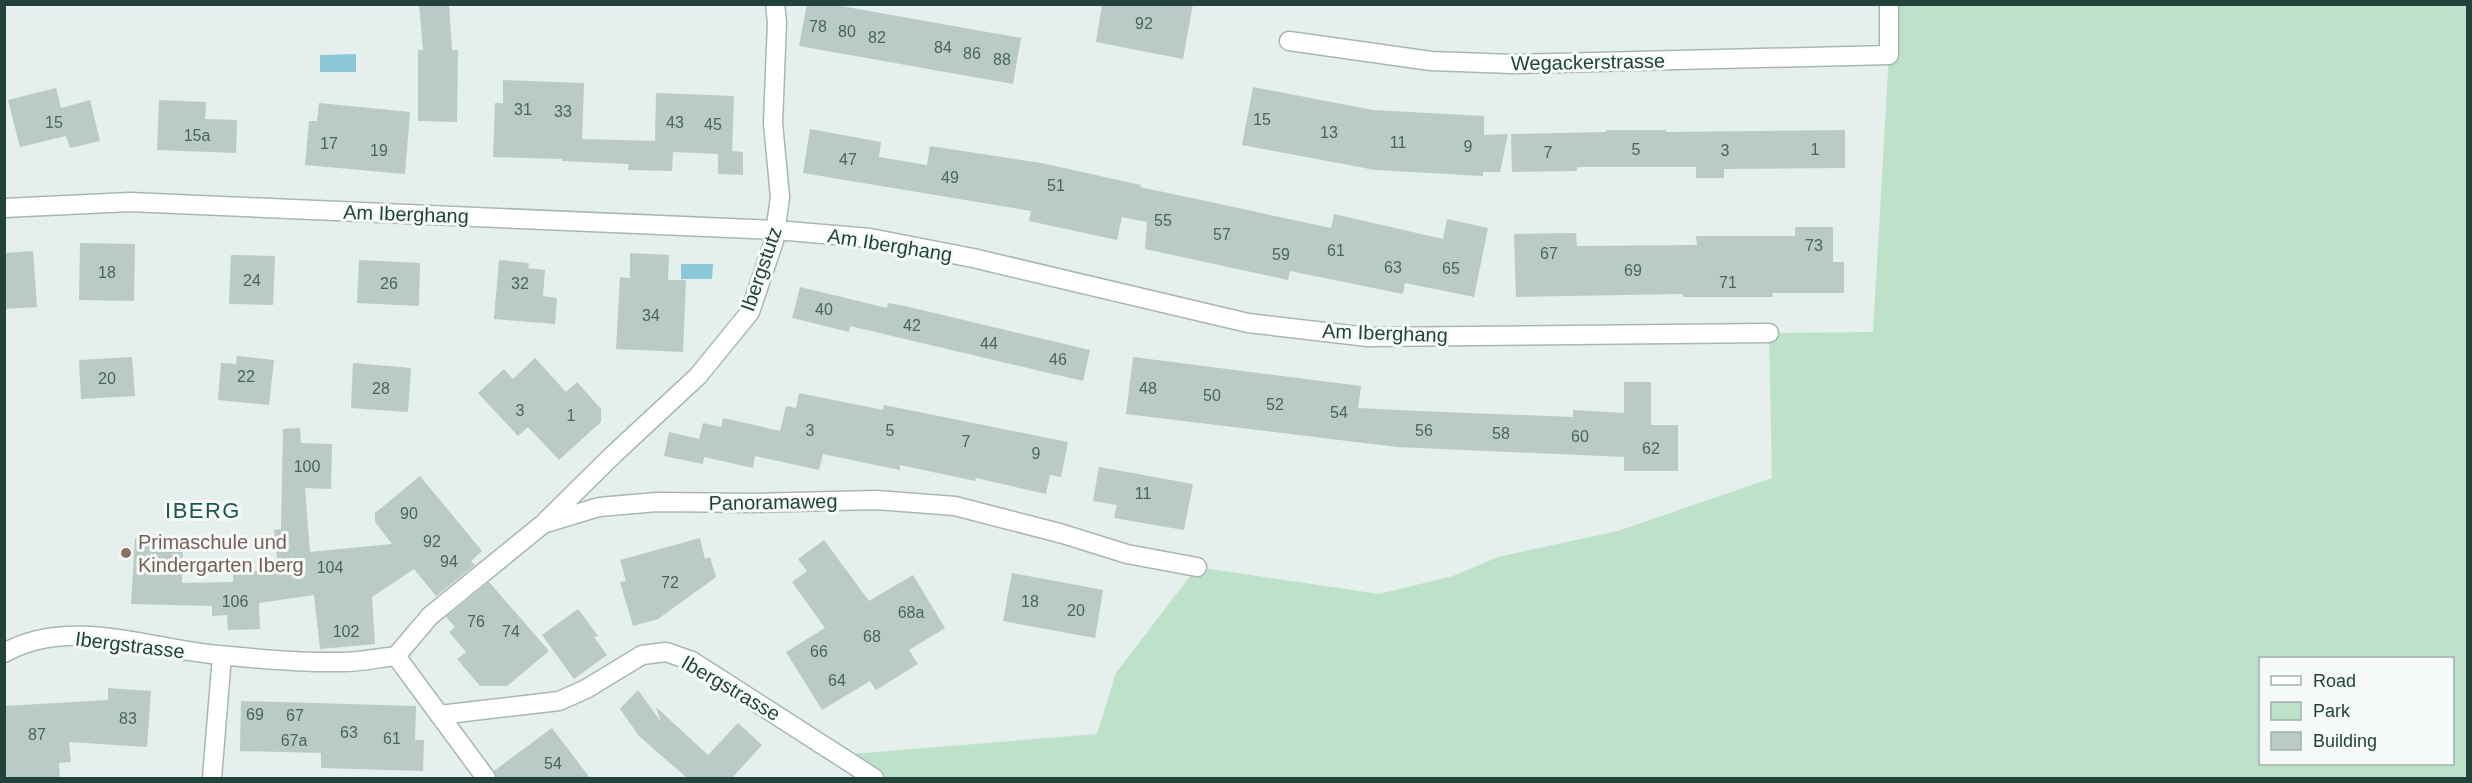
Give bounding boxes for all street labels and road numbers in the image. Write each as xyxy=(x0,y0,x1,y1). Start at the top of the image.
street label: Wegackerstrasse xyxy=(1511,50,1665,74)
street label: Am Iberghang xyxy=(343,201,469,227)
street label: Ibergstutz xyxy=(736,224,786,314)
street label: Am Iberghang xyxy=(826,224,954,266)
street label: Am Iberghang xyxy=(1322,320,1448,346)
street label: Panoramaweg xyxy=(708,490,838,514)
street label: Ibergstrasse xyxy=(74,627,186,663)
street label: Ibergstrasse xyxy=(678,651,784,725)

